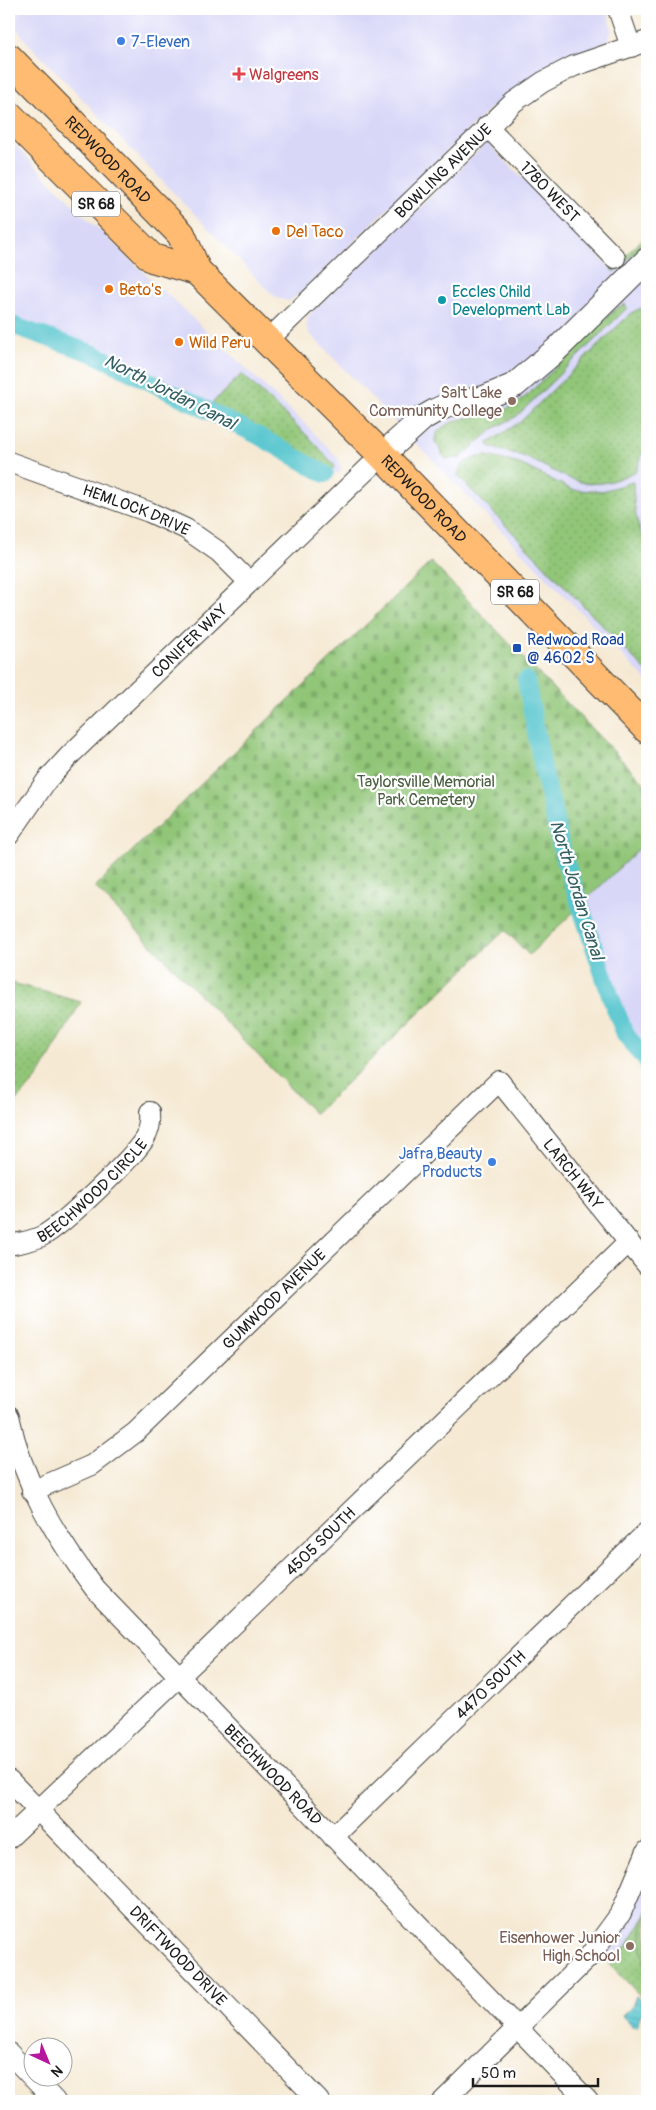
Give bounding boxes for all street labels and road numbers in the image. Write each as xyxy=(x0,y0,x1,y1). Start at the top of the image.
street label: REDWOOD ROAD xyxy=(60,112,155,208)
street label: BOWLING AVENUE xyxy=(391,120,497,223)
street label: 1780 WEST xyxy=(515,157,584,227)
road number: SR 68 xyxy=(72,192,120,216)
street label: REDWOOD ROAD xyxy=(376,451,471,548)
street label: HEMLOCK DRIVE xyxy=(80,480,193,541)
road number: SR 68 xyxy=(491,580,539,604)
street label: CONIFER WAY xyxy=(148,600,232,682)
street label: BEECHWOOD CIRCLE xyxy=(34,1135,152,1248)
street label: LARCH WAY xyxy=(538,1135,607,1213)
street label: GUMWOOD AVENUE xyxy=(218,1245,330,1354)
street label: 4505 SOUTH xyxy=(281,1503,360,1580)
street label: 4470 SOUTH xyxy=(451,1646,530,1724)
street label: BEECHWOOD ROAD xyxy=(219,1720,326,1830)
street label: DRIFTWOOD DRIVE xyxy=(125,1902,231,2011)

